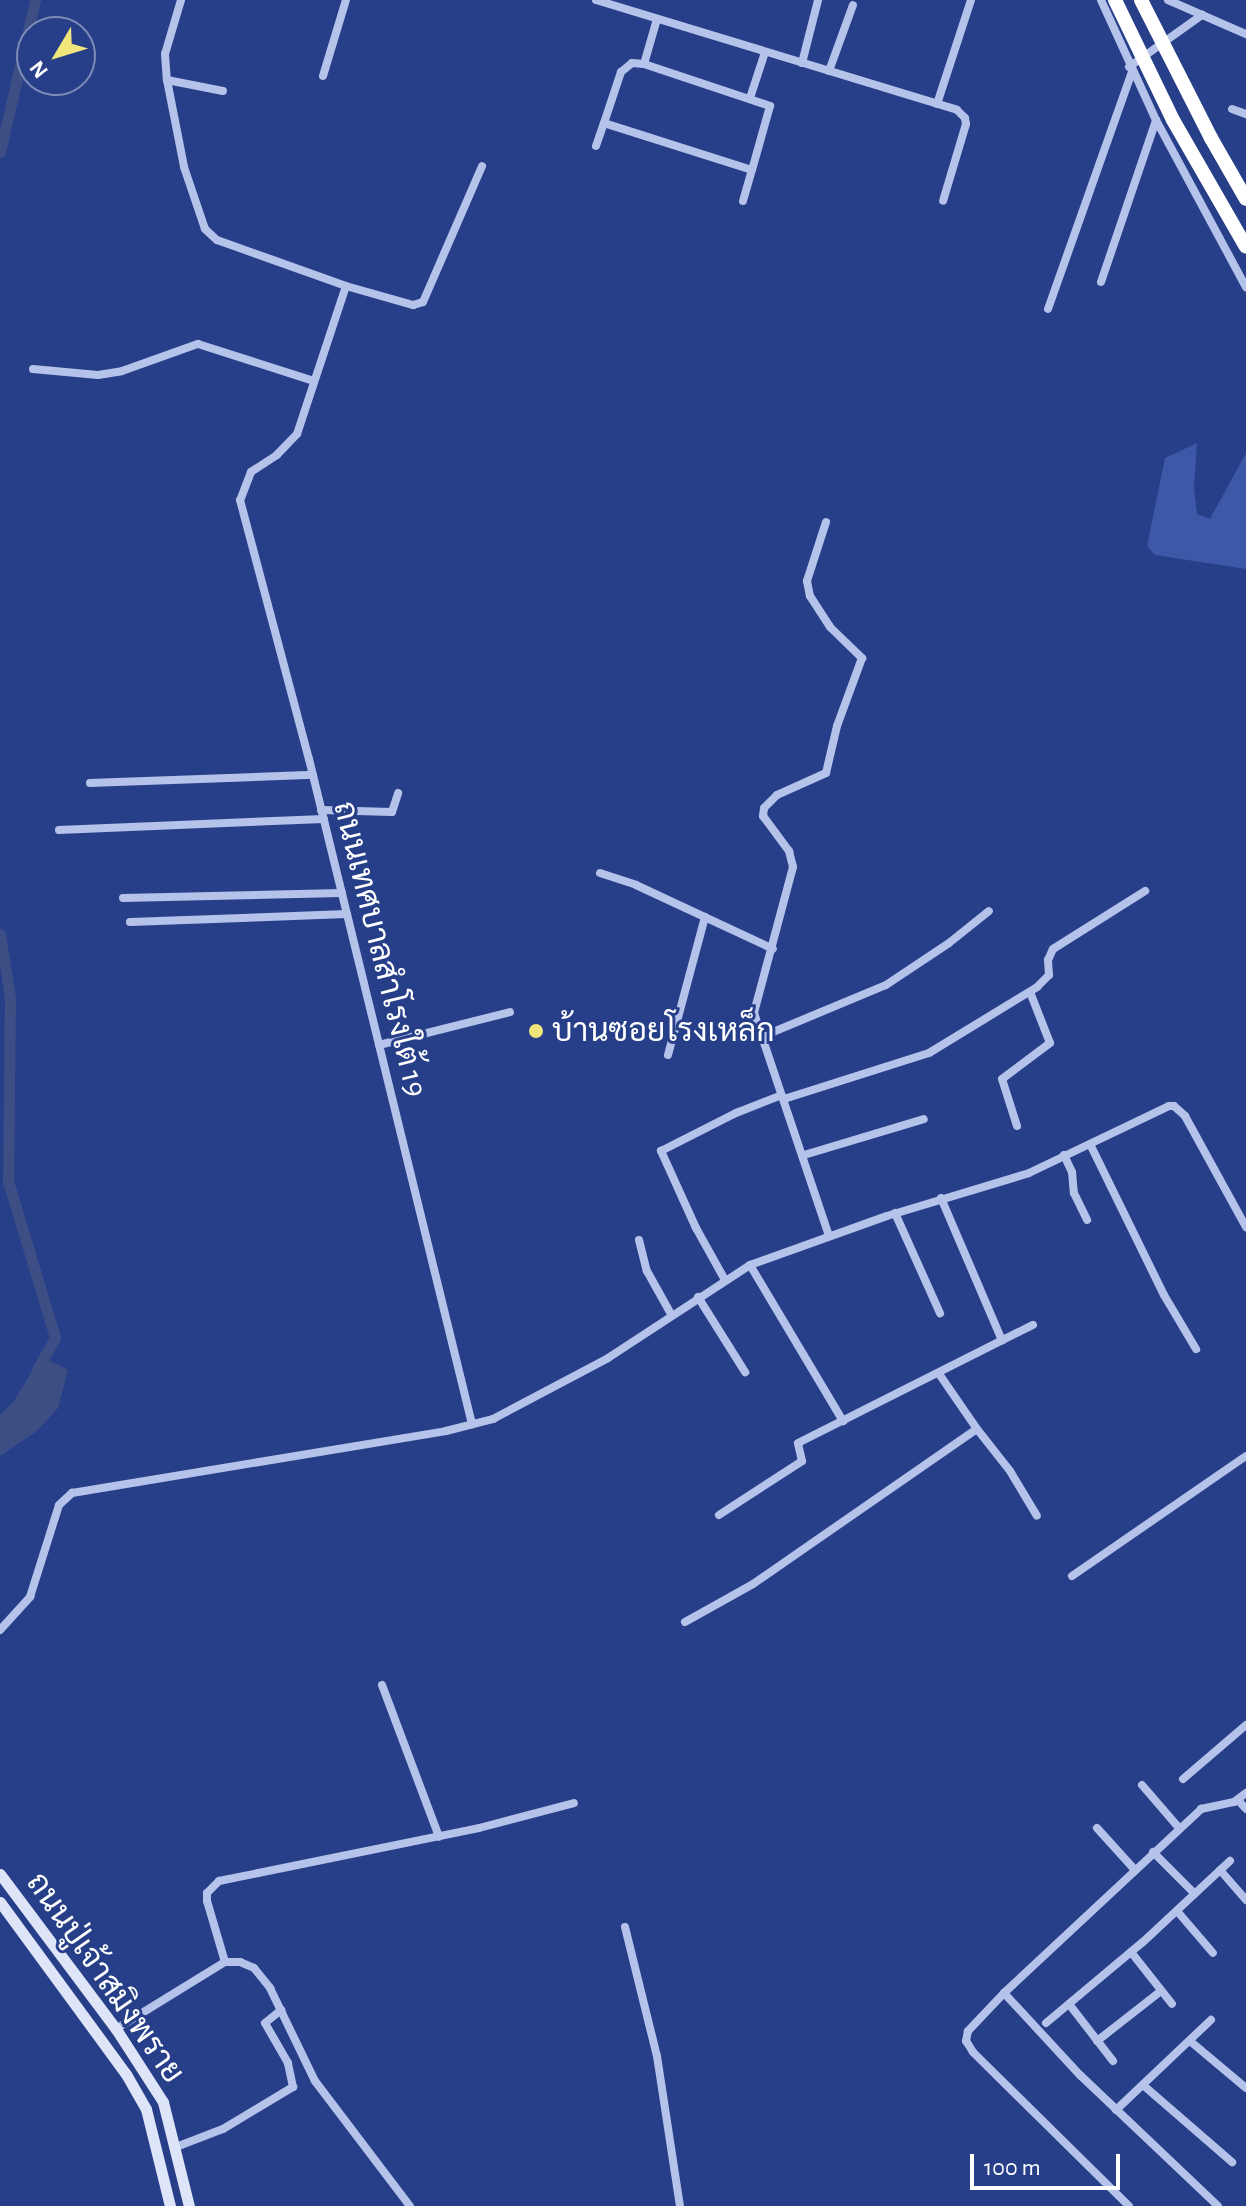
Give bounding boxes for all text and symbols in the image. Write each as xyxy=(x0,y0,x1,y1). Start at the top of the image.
north arrow xyxy=(16,16,96,96)
text: N xyxy=(25,57,52,82)
street label: ถนนเทศบาลสำโรงใต้ 19 xyxy=(325,797,435,1101)
place label: บ้านซอยโรงเหล็ก xyxy=(552,1012,775,1050)
marker: บ้านซอยโรงเหล็ก xyxy=(527,1022,545,1040)
street label: ถนนปู่เจ้าสมิงพราย xyxy=(18,1865,192,2091)
scale bar xyxy=(974,2138,1124,2188)
text: 100 m xyxy=(984,2156,1041,2180)

